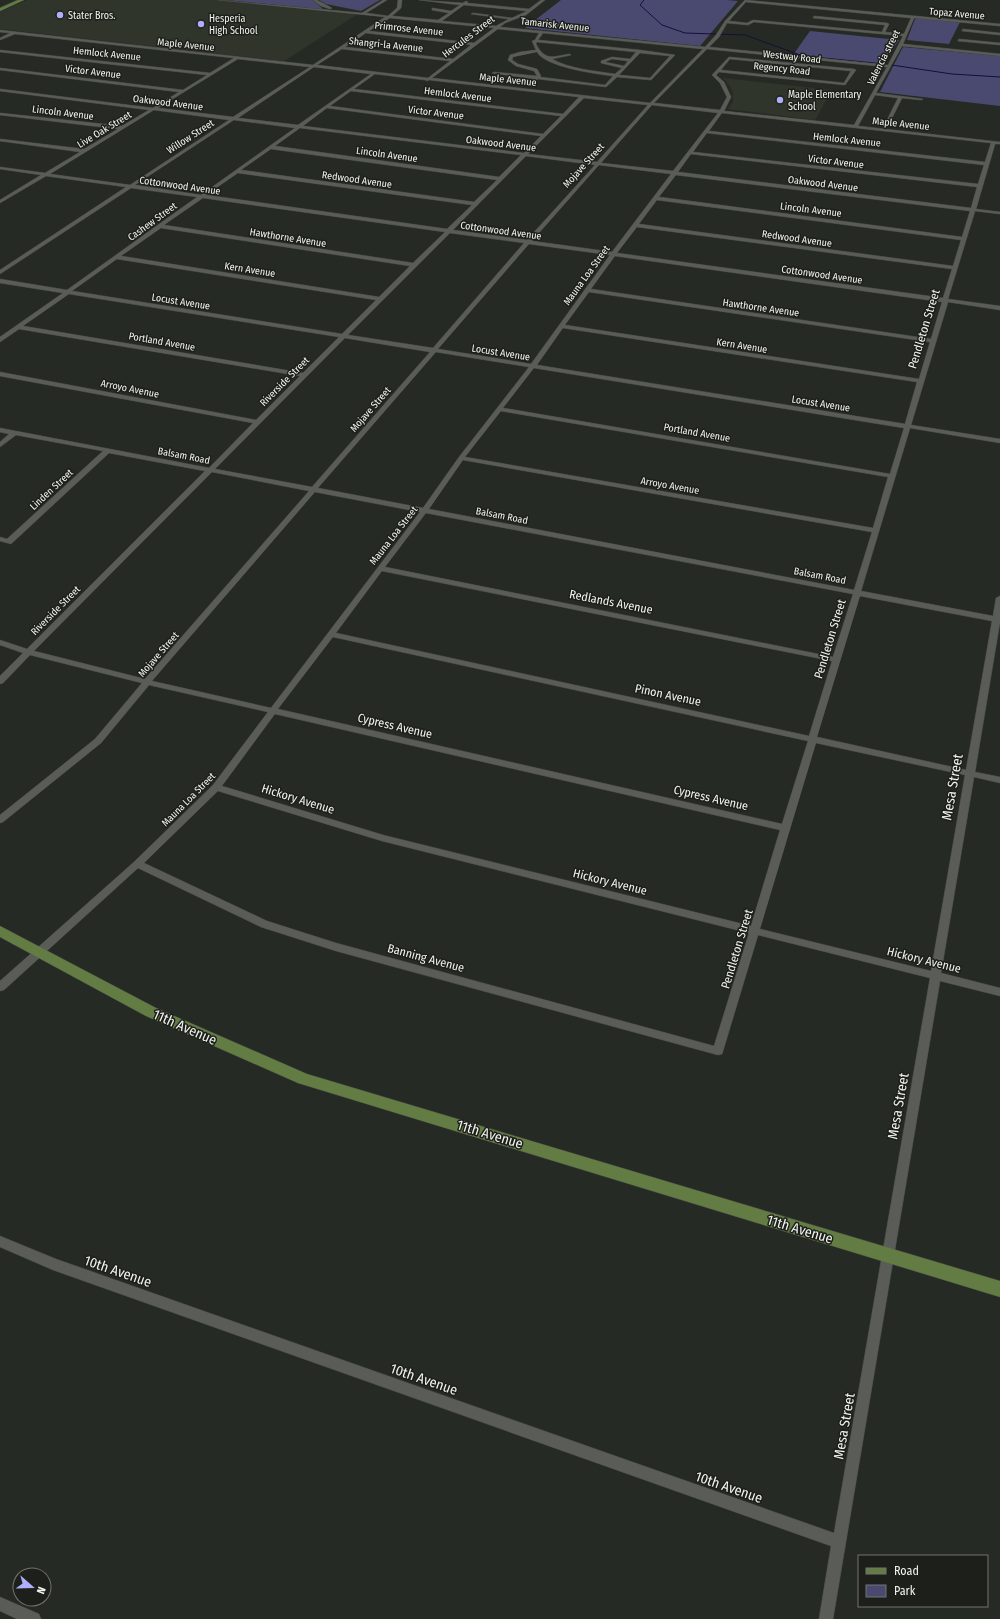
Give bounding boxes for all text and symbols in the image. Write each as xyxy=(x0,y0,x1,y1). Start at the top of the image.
street label: Topaz Avenue xyxy=(929,6,985,22)
marker: Stater Bros. xyxy=(55,10,65,20)
place label: Stater Bros. xyxy=(68,10,115,22)
place label: Hesperia High School xyxy=(209,13,258,37)
street label: Hercules Street xyxy=(440,13,498,60)
street label: Tamarisk Avenue xyxy=(520,15,590,35)
marker: Hesperia High School xyxy=(196,19,206,29)
street label: Primrose Avenue xyxy=(374,19,444,39)
street label: Valencia street xyxy=(865,27,903,87)
street label: Shangri-la Avenue xyxy=(348,35,424,55)
street label: Maple Avenue xyxy=(157,36,215,54)
street label: Hemlock Avenue xyxy=(73,44,141,64)
street label: Westway Road xyxy=(762,48,822,66)
street label: Regency Road xyxy=(753,60,811,78)
street label: Victor Avenue xyxy=(64,63,122,81)
street label: Maple Avenue xyxy=(479,71,537,89)
street label: Hemlock Avenue xyxy=(423,85,492,105)
place label: Maple Elementary School xyxy=(788,89,862,113)
street label: Oakwood Avenue xyxy=(132,93,204,113)
marker: Maple Elementary School xyxy=(775,95,785,105)
street label: Lincoln Avenue xyxy=(31,103,94,123)
street label: Victor Avenue xyxy=(407,104,465,122)
street label: Live Oak Street xyxy=(75,109,135,151)
street label: Maple Avenue xyxy=(872,115,930,133)
street label: Willow Street xyxy=(165,117,217,157)
street label: Hemlock Avenue xyxy=(813,130,881,150)
street label: Oakwood Avenue xyxy=(465,134,537,154)
street label: Mojave Street xyxy=(561,140,607,190)
street label: Lincoln Avenue xyxy=(355,145,418,165)
street label: Victor Avenue xyxy=(807,153,865,171)
street label: Redwood Avenue xyxy=(321,169,393,191)
street label: Cottonwood Avenue xyxy=(138,174,221,198)
street label: Oakwood Avenue xyxy=(787,174,859,194)
street label: Cashew Street xyxy=(126,200,180,244)
street label: Lincoln Avenue xyxy=(779,200,842,220)
street label: Cottonwood Avenue xyxy=(459,219,542,243)
street label: Hawthorne Avenue xyxy=(249,226,327,250)
street label: Redwood Avenue xyxy=(761,228,833,250)
street label: Mauna Loa Street xyxy=(561,243,613,308)
street label: Kern Avenue xyxy=(224,260,276,280)
street label: Cottonwood Avenue xyxy=(780,263,863,287)
street label: Pendleton Street xyxy=(905,288,943,370)
street label: Locust Avenue xyxy=(151,291,211,313)
street label: Hawthorne Avenue xyxy=(722,297,800,319)
street label: Portland Avenue xyxy=(128,330,196,354)
street label: Kern Avenue xyxy=(716,336,768,356)
street label: Locust Avenue xyxy=(471,342,531,364)
street label: Riverside Street xyxy=(258,354,312,409)
street label: Arroyo Avenue xyxy=(100,377,160,401)
street label: Mojave Street xyxy=(348,384,394,435)
street label: Locust Avenue xyxy=(791,393,851,415)
street label: Portland Avenue xyxy=(663,421,731,445)
street label: Balsam Road xyxy=(157,445,211,467)
street label: Linden Street xyxy=(28,466,76,513)
street label: Arroyo Avenue xyxy=(640,475,700,497)
street label: Mauna Loa Street xyxy=(367,503,421,567)
street label: Balsam Road xyxy=(475,505,529,527)
street label: Balsam Road xyxy=(793,565,847,587)
street label: Riverside Street xyxy=(29,583,83,638)
street label: Redlands Avenue xyxy=(568,587,654,617)
street label: Pendleton Street xyxy=(811,598,849,680)
street label: Mojave Street xyxy=(136,629,182,680)
street label: Pinon Avenue xyxy=(634,681,702,709)
street label: Cypress Avenue xyxy=(356,711,434,741)
street label: Mesa Street xyxy=(938,752,967,822)
street label: Mauna Loa Street xyxy=(159,770,219,829)
street label: Hickory Avenue xyxy=(260,781,336,817)
street label: Cypress Avenue xyxy=(672,783,750,813)
street label: Hickory Avenue xyxy=(572,866,648,898)
street label: Pendleton Street xyxy=(718,908,756,990)
street label: Banning Avenue xyxy=(386,941,466,975)
street label: Hickory Avenue xyxy=(886,944,962,976)
street label: 11th Avenue xyxy=(150,1006,219,1049)
street label: Mesa Street xyxy=(884,1071,913,1141)
street label: 11th Avenue xyxy=(455,1116,525,1153)
street label: 11th Avenue xyxy=(765,1211,835,1248)
street label: 10th Avenue xyxy=(82,1252,154,1291)
street label: 10th Avenue xyxy=(388,1360,460,1399)
street label: Mesa Street xyxy=(830,1391,859,1461)
street label: 10th Avenue xyxy=(693,1468,765,1507)
legend xyxy=(858,1555,988,1607)
text: Road xyxy=(894,1564,919,1578)
north arrow xyxy=(12,1567,52,1607)
text: Park xyxy=(894,1584,916,1598)
text: N xyxy=(34,1585,48,1596)

